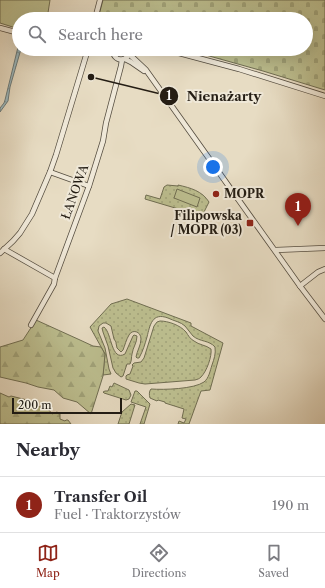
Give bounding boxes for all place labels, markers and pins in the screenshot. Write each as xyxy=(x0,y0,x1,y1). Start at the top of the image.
callout: Nienażarty xyxy=(159,84,269,109)
place label: MOPR xyxy=(224,186,265,201)
marker: MOPR xyxy=(211,189,221,199)
pin: 1 xyxy=(285,193,311,226)
place label: Filipowska / MOPR (03) xyxy=(170,208,243,237)
marker: Filipowska / MOPR (03) xyxy=(245,218,255,228)

